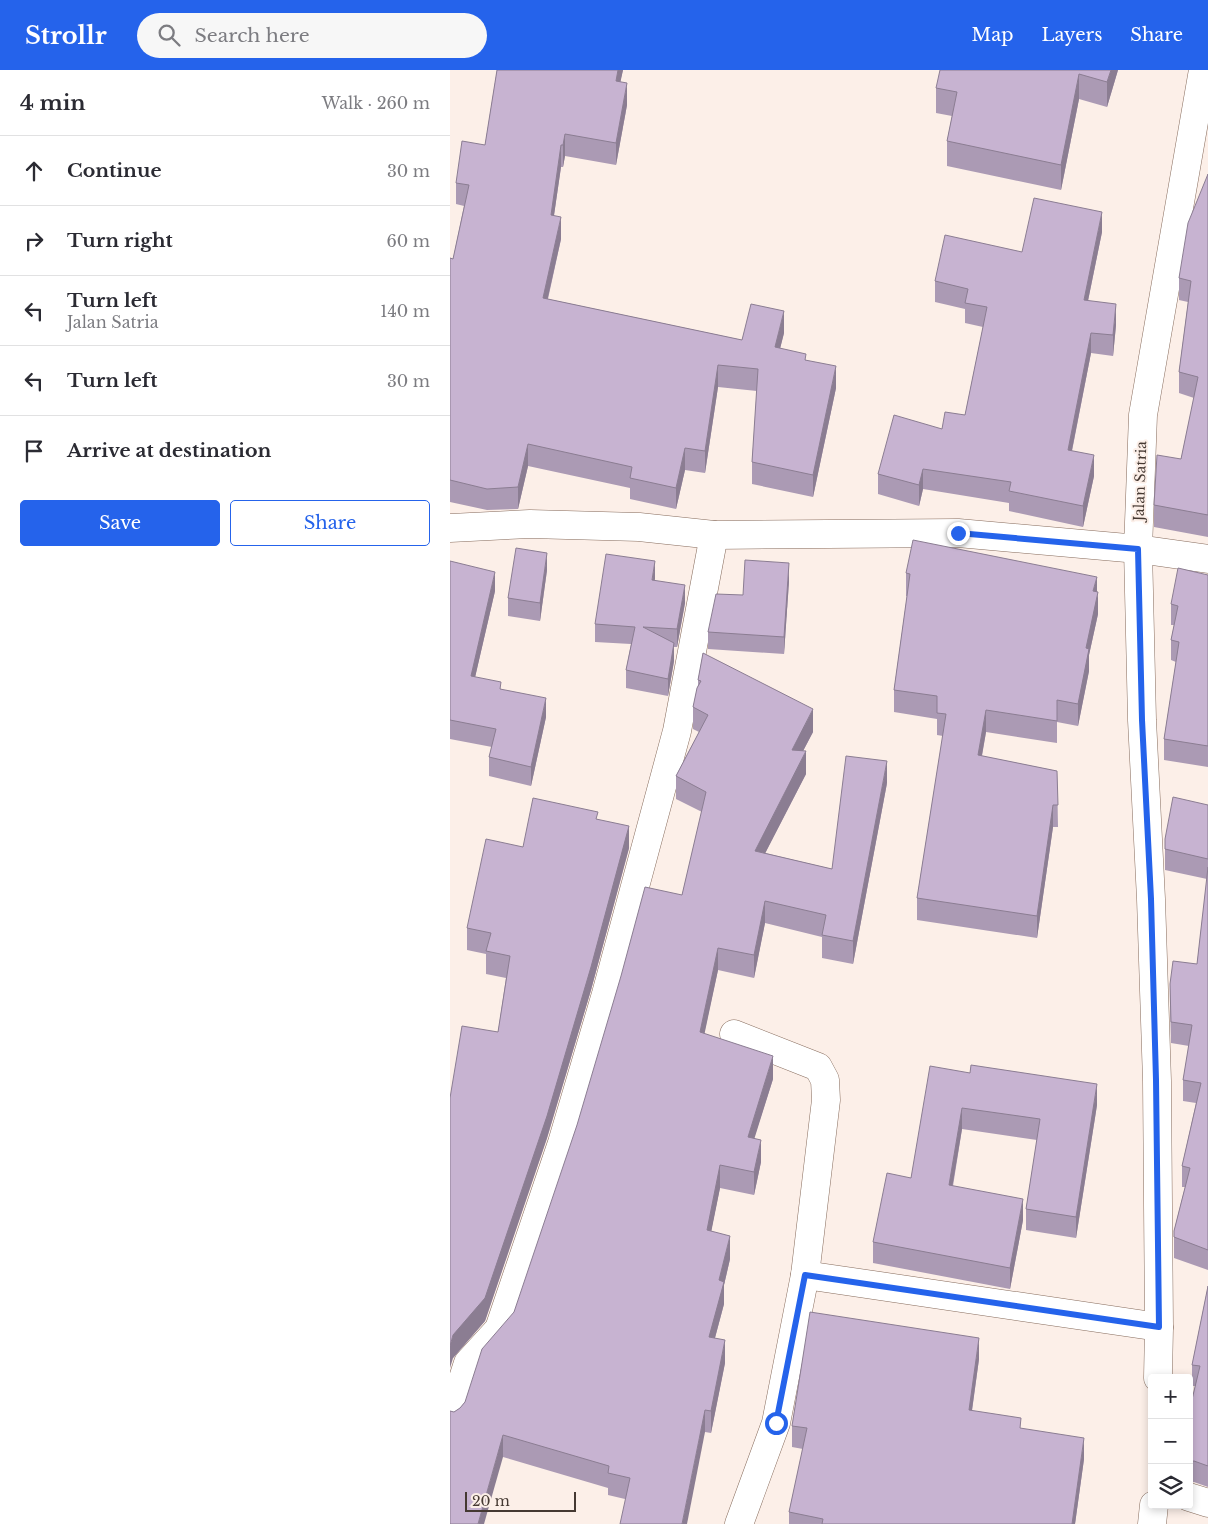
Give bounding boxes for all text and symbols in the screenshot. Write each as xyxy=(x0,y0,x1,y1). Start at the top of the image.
search box xyxy=(137,13,487,58)
text: Strollr xyxy=(25,21,107,50)
icon: search xyxy=(155,21,183,49)
text: Search here xyxy=(195,24,310,47)
text: Map xyxy=(972,24,1013,46)
text: Layers xyxy=(1041,24,1102,46)
text: Share xyxy=(1130,24,1183,46)
text: 4 min xyxy=(20,90,86,116)
text: Walk · 260 m xyxy=(322,93,430,113)
icon: ahead xyxy=(20,157,48,185)
text: Continue xyxy=(67,159,162,182)
text: 30 m xyxy=(387,161,430,181)
icon: right xyxy=(20,227,48,255)
text: Turn right xyxy=(67,229,173,252)
text: 60 m xyxy=(387,231,430,251)
text: Turn left xyxy=(67,289,158,312)
icon: left xyxy=(20,297,48,325)
text: 140 m xyxy=(380,301,430,321)
text: Jalan Satria xyxy=(67,312,159,332)
icon: left xyxy=(20,367,48,395)
text: Turn left xyxy=(67,369,158,392)
text: 30 m xyxy=(387,371,430,391)
icon: arrive xyxy=(20,437,48,465)
text: Arrive at destination xyxy=(67,439,271,462)
street label: Jalan Satria xyxy=(1130,440,1150,523)
button: Save xyxy=(20,500,220,546)
button: Share xyxy=(230,500,430,546)
route end xyxy=(947,522,970,545)
map controls xyxy=(1148,1374,1193,1509)
button: + xyxy=(1148,1374,1193,1419)
route start xyxy=(765,1412,788,1435)
button: − xyxy=(1148,1419,1193,1464)
button: layers xyxy=(1148,1464,1193,1509)
scale bar xyxy=(465,1489,576,1512)
text: 20 m xyxy=(472,1492,510,1510)

